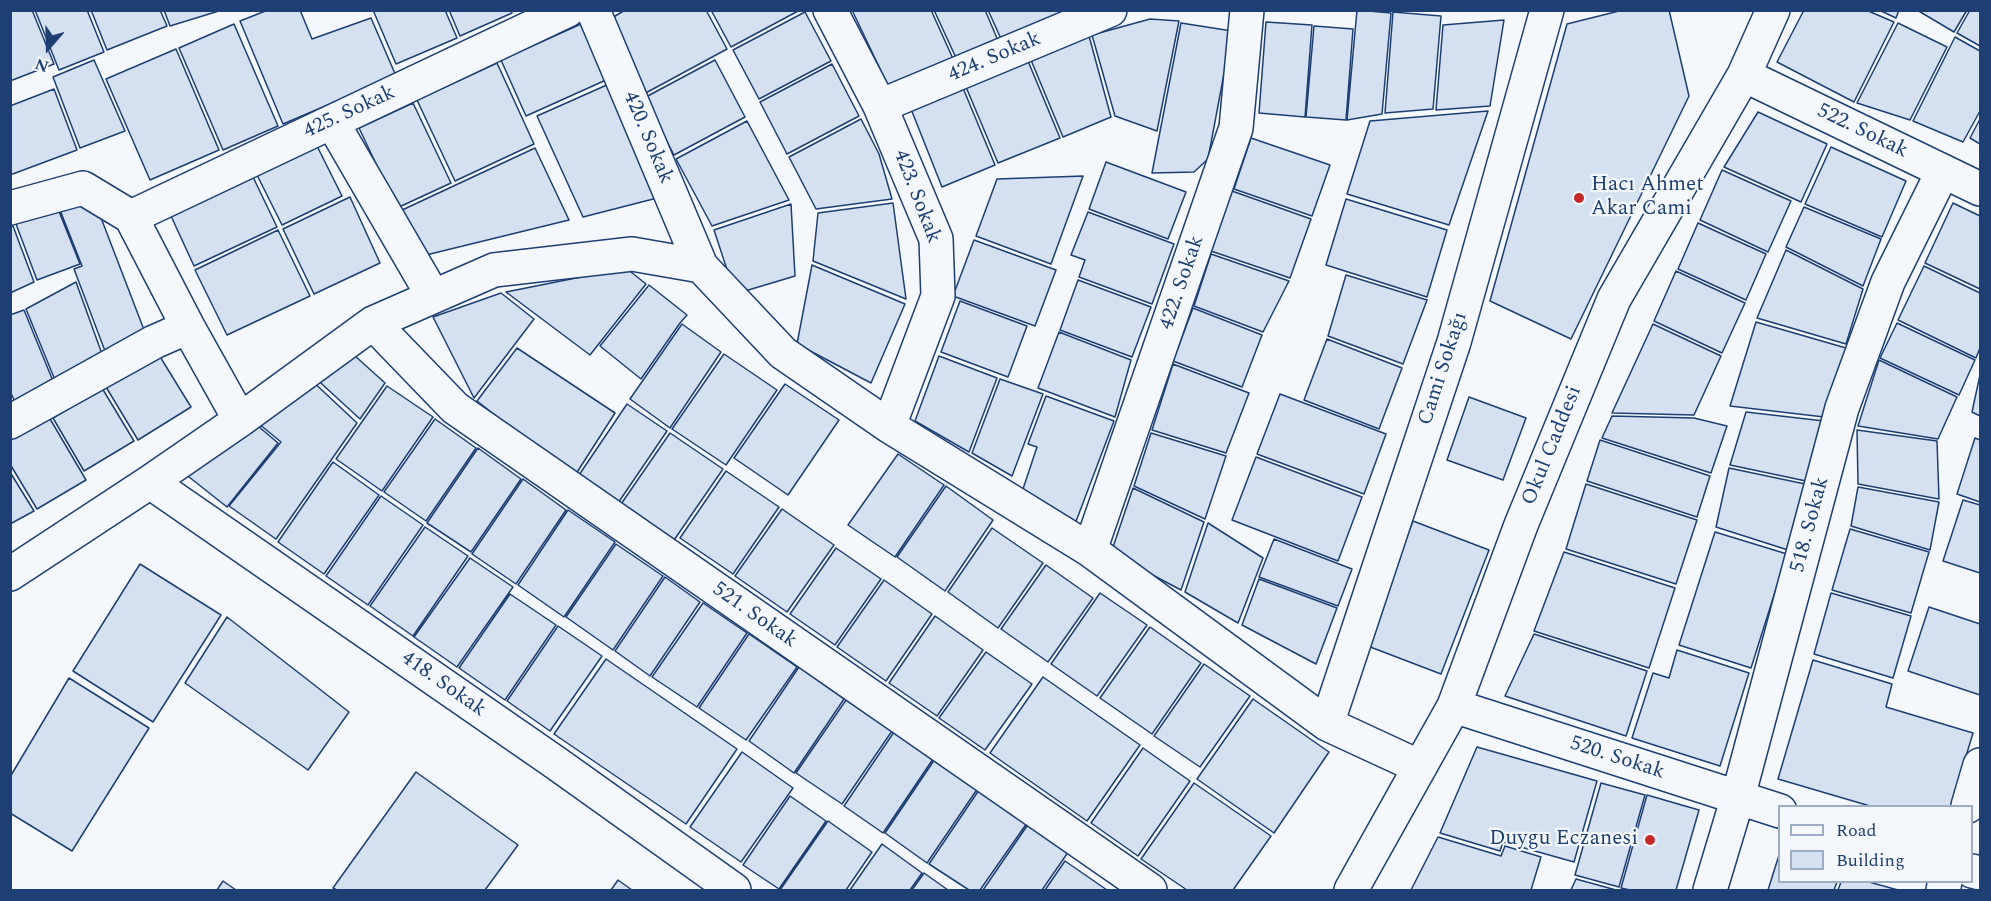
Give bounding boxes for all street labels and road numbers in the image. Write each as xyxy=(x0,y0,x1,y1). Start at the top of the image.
street label: 424. Sokak xyxy=(945,27,1045,89)
street label: 425. Sokak xyxy=(300,81,400,145)
street label: 420. Sokak xyxy=(616,88,678,188)
street label: 522. Sokak xyxy=(1812,99,1912,165)
street label: 423. Sokak xyxy=(887,147,945,247)
street label: 422. Sokak xyxy=(1155,232,1211,334)
street label: Cami Sokağı xyxy=(1414,309,1474,429)
street label: Okul Caddesi xyxy=(1518,383,1588,509)
street label: 518. Sokak xyxy=(1786,474,1836,576)
street label: 521. Sokak xyxy=(707,578,801,654)
street label: 418. Sokak xyxy=(396,647,490,723)
street label: 520. Sokak xyxy=(1566,732,1668,786)

